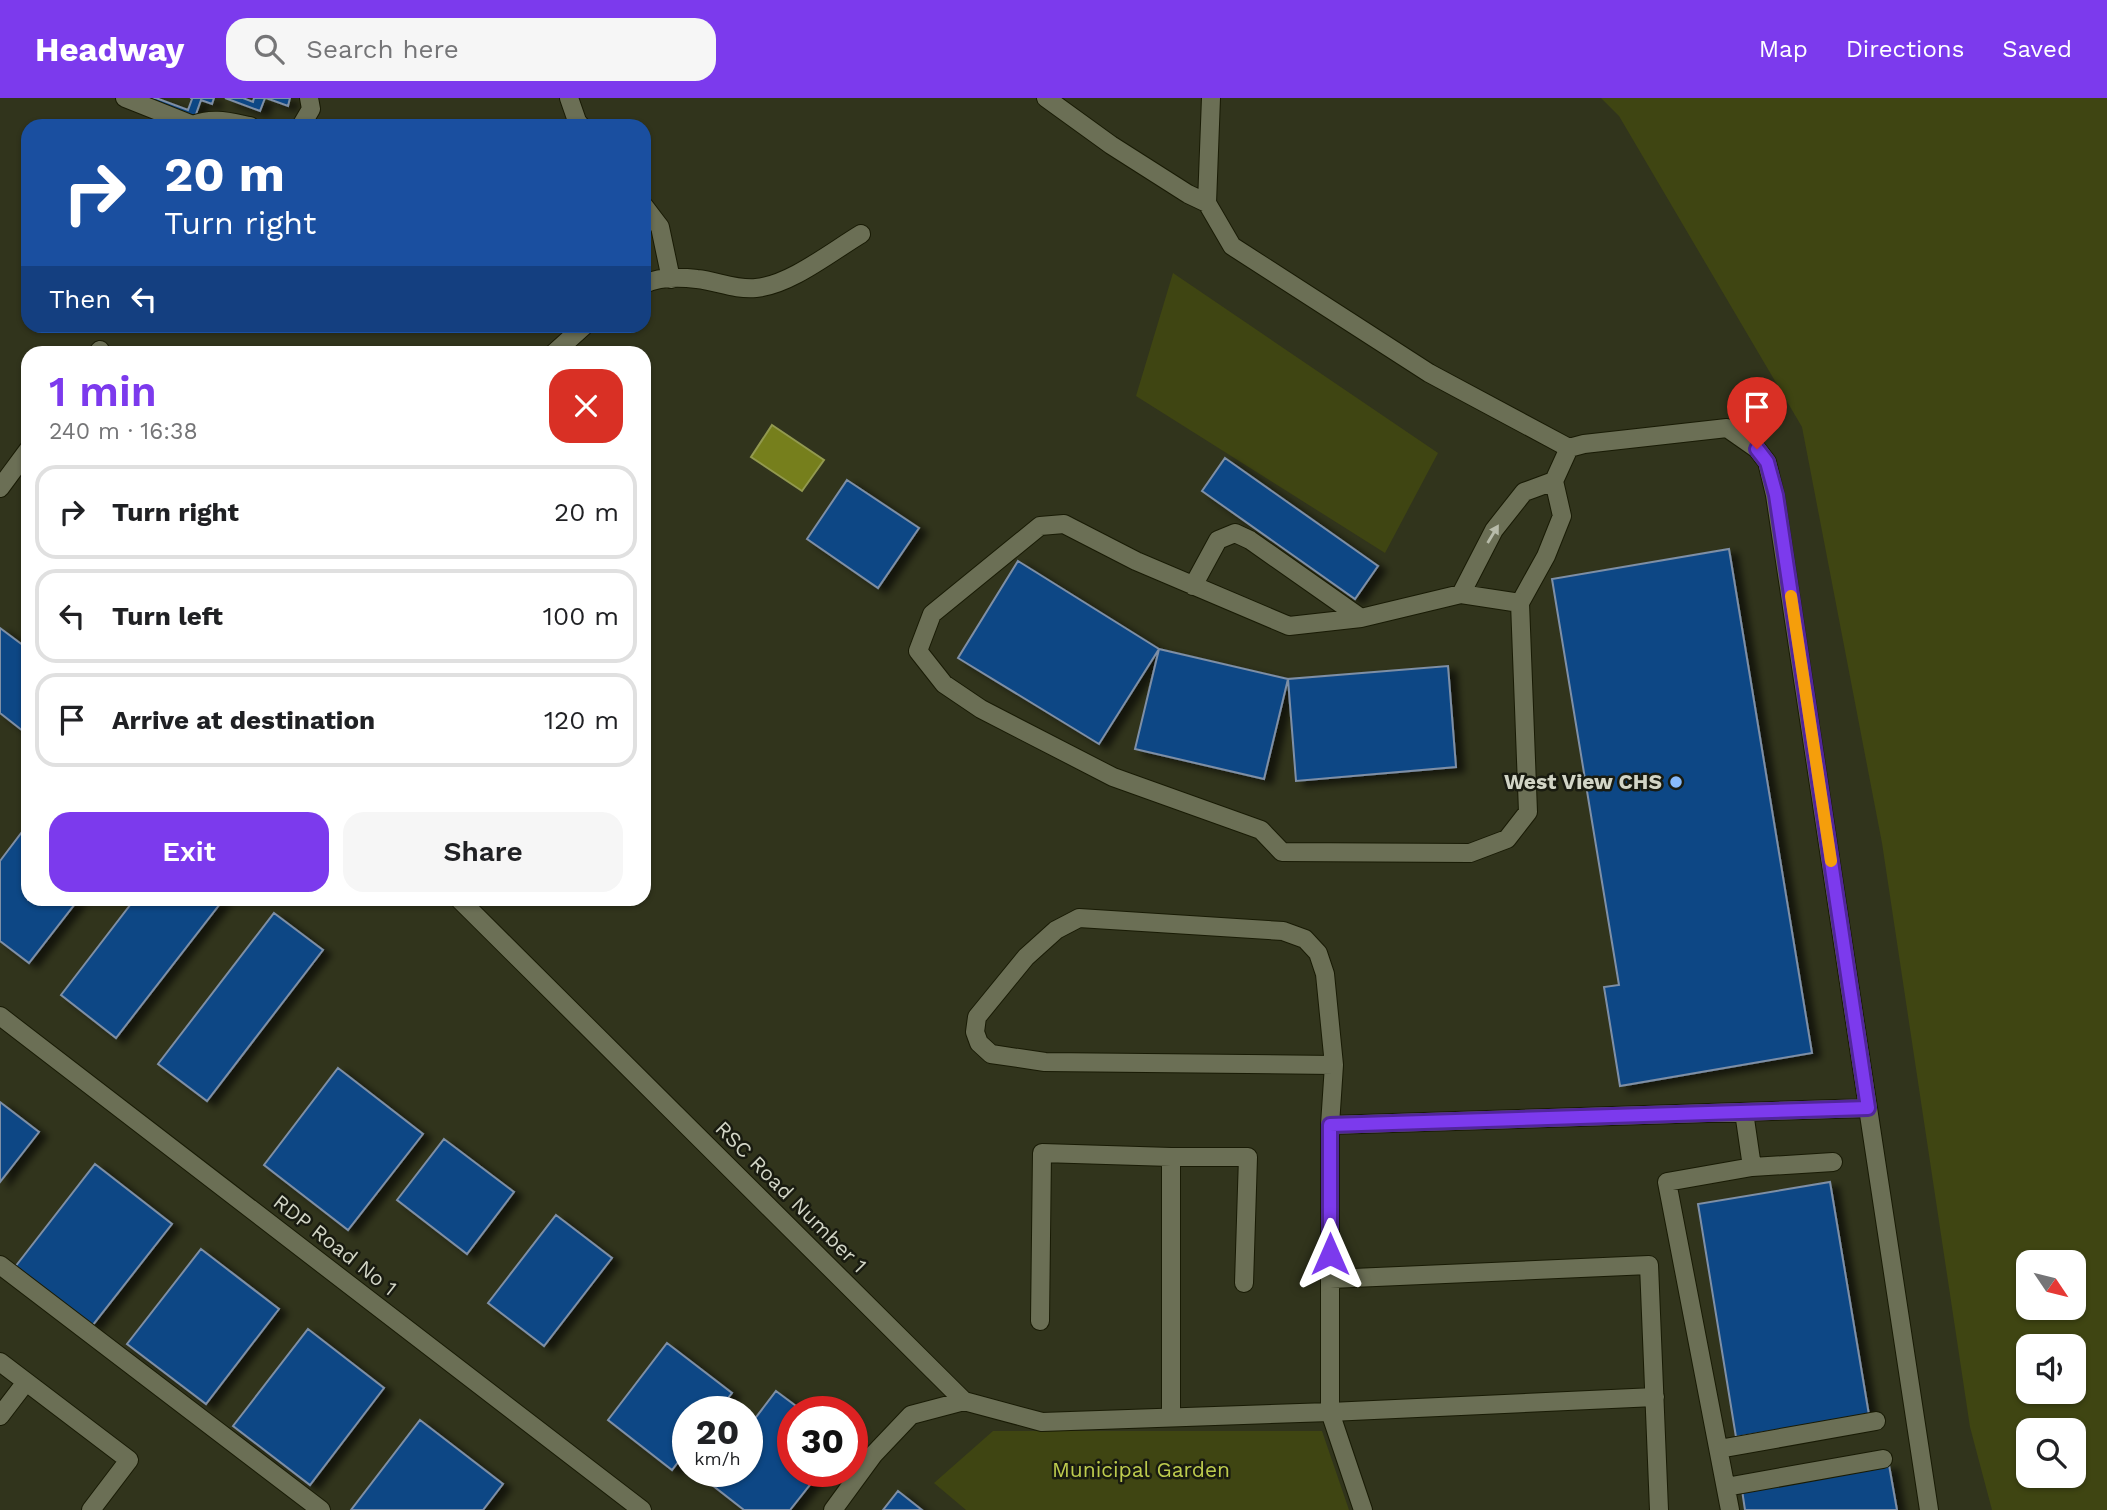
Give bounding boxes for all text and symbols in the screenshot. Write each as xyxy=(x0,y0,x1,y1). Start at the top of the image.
search box xyxy=(226,18,716,81)
text: Headway xyxy=(35,30,184,69)
icon: search xyxy=(250,30,288,68)
text: Search here xyxy=(306,34,459,64)
text: Map xyxy=(1759,35,1808,63)
text: Directions xyxy=(1846,35,1964,63)
text: Saved xyxy=(2002,35,2072,63)
text: 20 m xyxy=(164,145,285,203)
icon: right xyxy=(49,147,140,238)
text: Turn right xyxy=(164,204,316,242)
icon: left xyxy=(125,280,163,318)
text: Then xyxy=(49,284,111,314)
text: 1 min xyxy=(49,367,157,416)
button: close xyxy=(549,369,623,443)
pin xyxy=(1727,377,1787,449)
icon: arrive xyxy=(1738,388,1776,426)
text: 240 m · 16:38 xyxy=(49,418,198,445)
icon: right xyxy=(53,493,91,531)
text: Turn right xyxy=(112,497,239,527)
text: 20 m xyxy=(554,497,619,527)
one-way arrow xyxy=(1487,524,1499,543)
icon: left xyxy=(53,597,91,635)
text: Turn left xyxy=(112,601,223,631)
text: 100 m xyxy=(543,601,619,631)
icon: arrive xyxy=(53,701,91,739)
text: Arrive at destination xyxy=(112,705,375,735)
text: 120 m xyxy=(544,705,619,735)
place label: West View CHS xyxy=(1504,769,1662,794)
marker: West View CHS xyxy=(1668,774,1684,790)
button: Exit xyxy=(49,812,329,892)
button: Share xyxy=(343,812,623,892)
street label: RSC Road Number 1 xyxy=(710,1116,872,1278)
street label: RDP Road No 1 xyxy=(269,1189,402,1301)
position arrow xyxy=(1293,1217,1367,1291)
north arrow xyxy=(2016,1250,2086,1320)
map controls xyxy=(2016,1250,2086,1488)
button: sound xyxy=(2016,1334,2086,1404)
speed limit sign: 30 xyxy=(777,1396,868,1487)
text: 20 xyxy=(696,1411,739,1453)
button: search xyxy=(2016,1418,2086,1488)
text: km/h xyxy=(694,1448,741,1469)
park label: Municipal Garden xyxy=(1052,1457,1230,1482)

